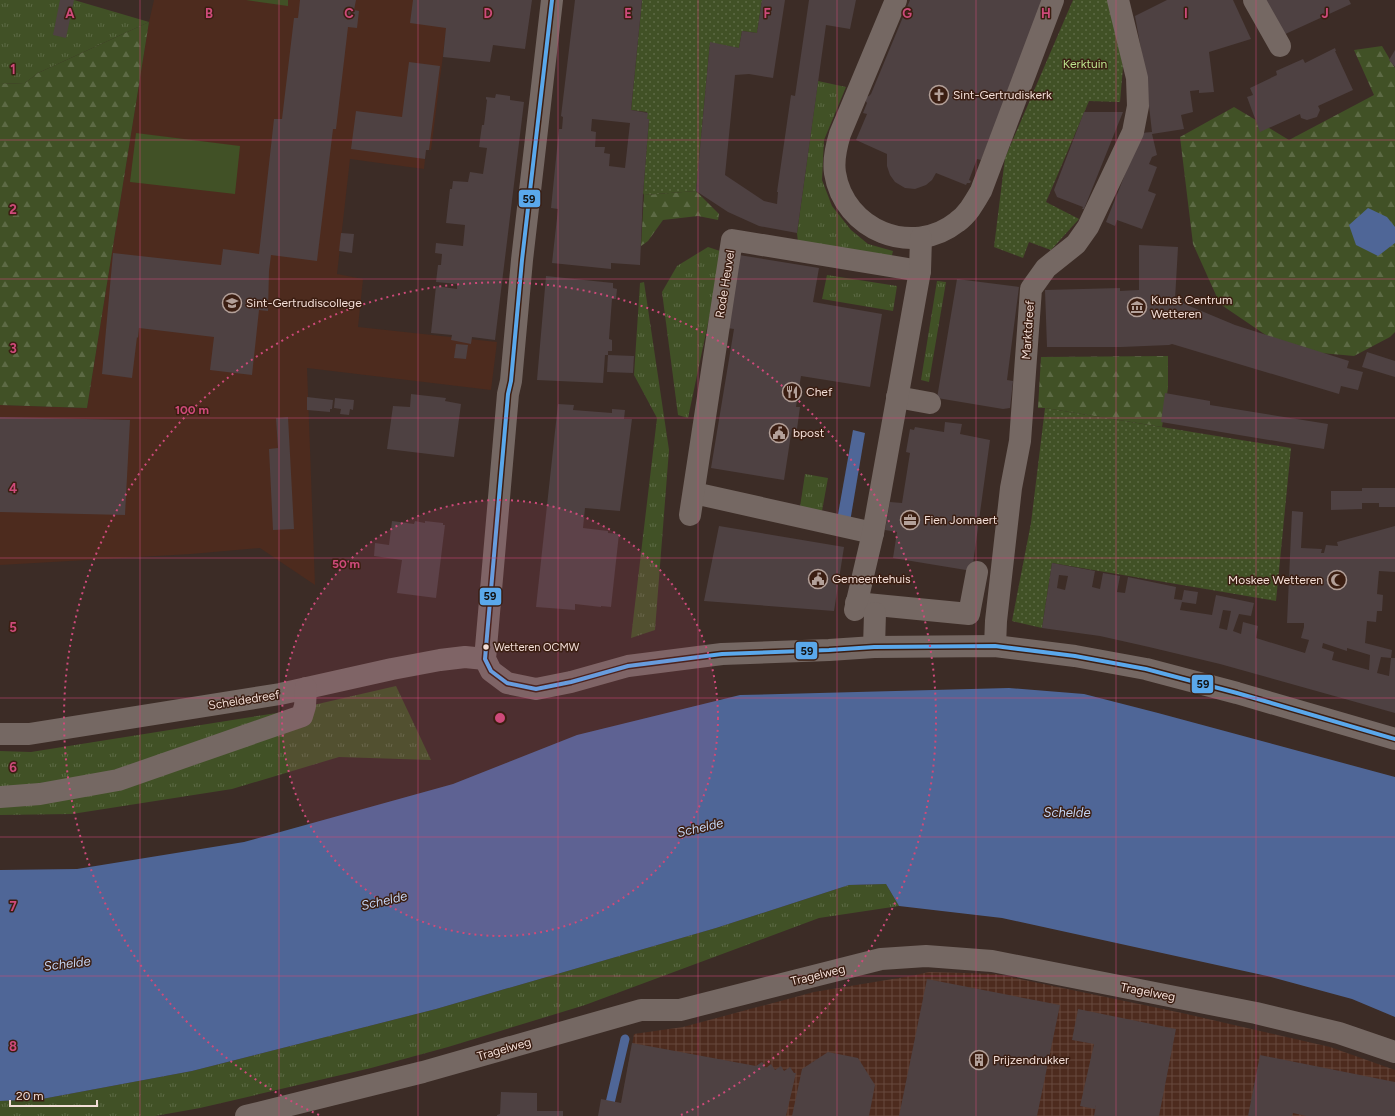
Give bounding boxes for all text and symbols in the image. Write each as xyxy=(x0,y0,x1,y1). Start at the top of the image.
text: A xyxy=(65,6,75,21)
text: B xyxy=(205,6,213,21)
text: C xyxy=(344,6,354,21)
text: D xyxy=(483,6,493,21)
text: E xyxy=(624,6,632,21)
text: F xyxy=(763,6,771,21)
text: G xyxy=(902,6,912,21)
text: H xyxy=(1041,6,1051,21)
text: I xyxy=(1184,6,1188,21)
text: J xyxy=(1321,6,1329,21)
park label: Kerktuin xyxy=(1063,57,1107,71)
text: 1 xyxy=(10,62,16,77)
church icon: Sint-Gertrudiskerk xyxy=(928,84,950,106)
place label: Sint-Gertrudiskerk xyxy=(953,88,1052,102)
line badge: 59 xyxy=(518,189,541,208)
text: 59 xyxy=(523,193,535,206)
text: 2 xyxy=(9,202,17,217)
street label: Rode Heuvel xyxy=(713,249,737,319)
school or university icon: Sint-Gertrudiscollege xyxy=(221,292,243,314)
place label: Kunst Centrum Wetteren xyxy=(1151,293,1232,321)
place label: Sint-Gertrudiscollege xyxy=(246,296,362,310)
museum icon: Kunst Centrum Wetteren xyxy=(1126,296,1148,318)
street label: Marktdreef xyxy=(1019,299,1037,360)
text: 3 xyxy=(9,341,17,356)
restaurant icon: Chef xyxy=(781,381,803,403)
place label: Chef xyxy=(806,385,833,399)
text: 100 m xyxy=(175,403,209,417)
public building icon: bpost xyxy=(768,422,790,444)
place label: bpost xyxy=(793,426,825,440)
text: 4 xyxy=(9,481,17,496)
office icon: Fien Jonnaert xyxy=(899,509,921,531)
place label: Fien Jonnaert xyxy=(924,513,998,527)
text: 50 m xyxy=(332,557,360,571)
public building icon: Gemeentehuis xyxy=(807,568,829,590)
mosque icon: Moskee Wetteren xyxy=(1326,569,1348,591)
place label: Gemeentehuis xyxy=(832,572,911,586)
place label: Moskee Wetteren xyxy=(1228,573,1323,587)
line badge: 59 xyxy=(479,587,502,606)
text: 59 xyxy=(484,590,496,603)
text: 5 xyxy=(9,620,17,635)
place label: Wetteren OCMW xyxy=(494,641,580,654)
line badge: 59 xyxy=(795,641,818,660)
marker: Wetteren OCMW xyxy=(481,642,491,652)
text: 59 xyxy=(801,645,813,658)
line badge: 59 xyxy=(1191,674,1214,694)
text: 59 xyxy=(1197,678,1209,691)
street label: Scheldedreef xyxy=(207,687,281,713)
centre of rings xyxy=(493,711,507,725)
text: 6 xyxy=(9,760,17,775)
water label: Schelde xyxy=(1043,805,1091,820)
water label: Schelde xyxy=(676,815,725,840)
water label: Schelde xyxy=(360,888,409,913)
text: 7 xyxy=(9,899,17,914)
water label: Schelde xyxy=(43,953,91,974)
street label: Tragelweg xyxy=(789,962,847,988)
street label: Tragelweg xyxy=(1120,980,1176,1004)
street label: Tragelweg xyxy=(475,1035,533,1063)
text: 8 xyxy=(9,1039,17,1054)
building icon: Prijzendrukker xyxy=(968,1049,990,1071)
place label: Prijzendrukker xyxy=(993,1053,1069,1067)
scale bar xyxy=(10,1082,97,1108)
text: 20 m xyxy=(16,1089,44,1103)

